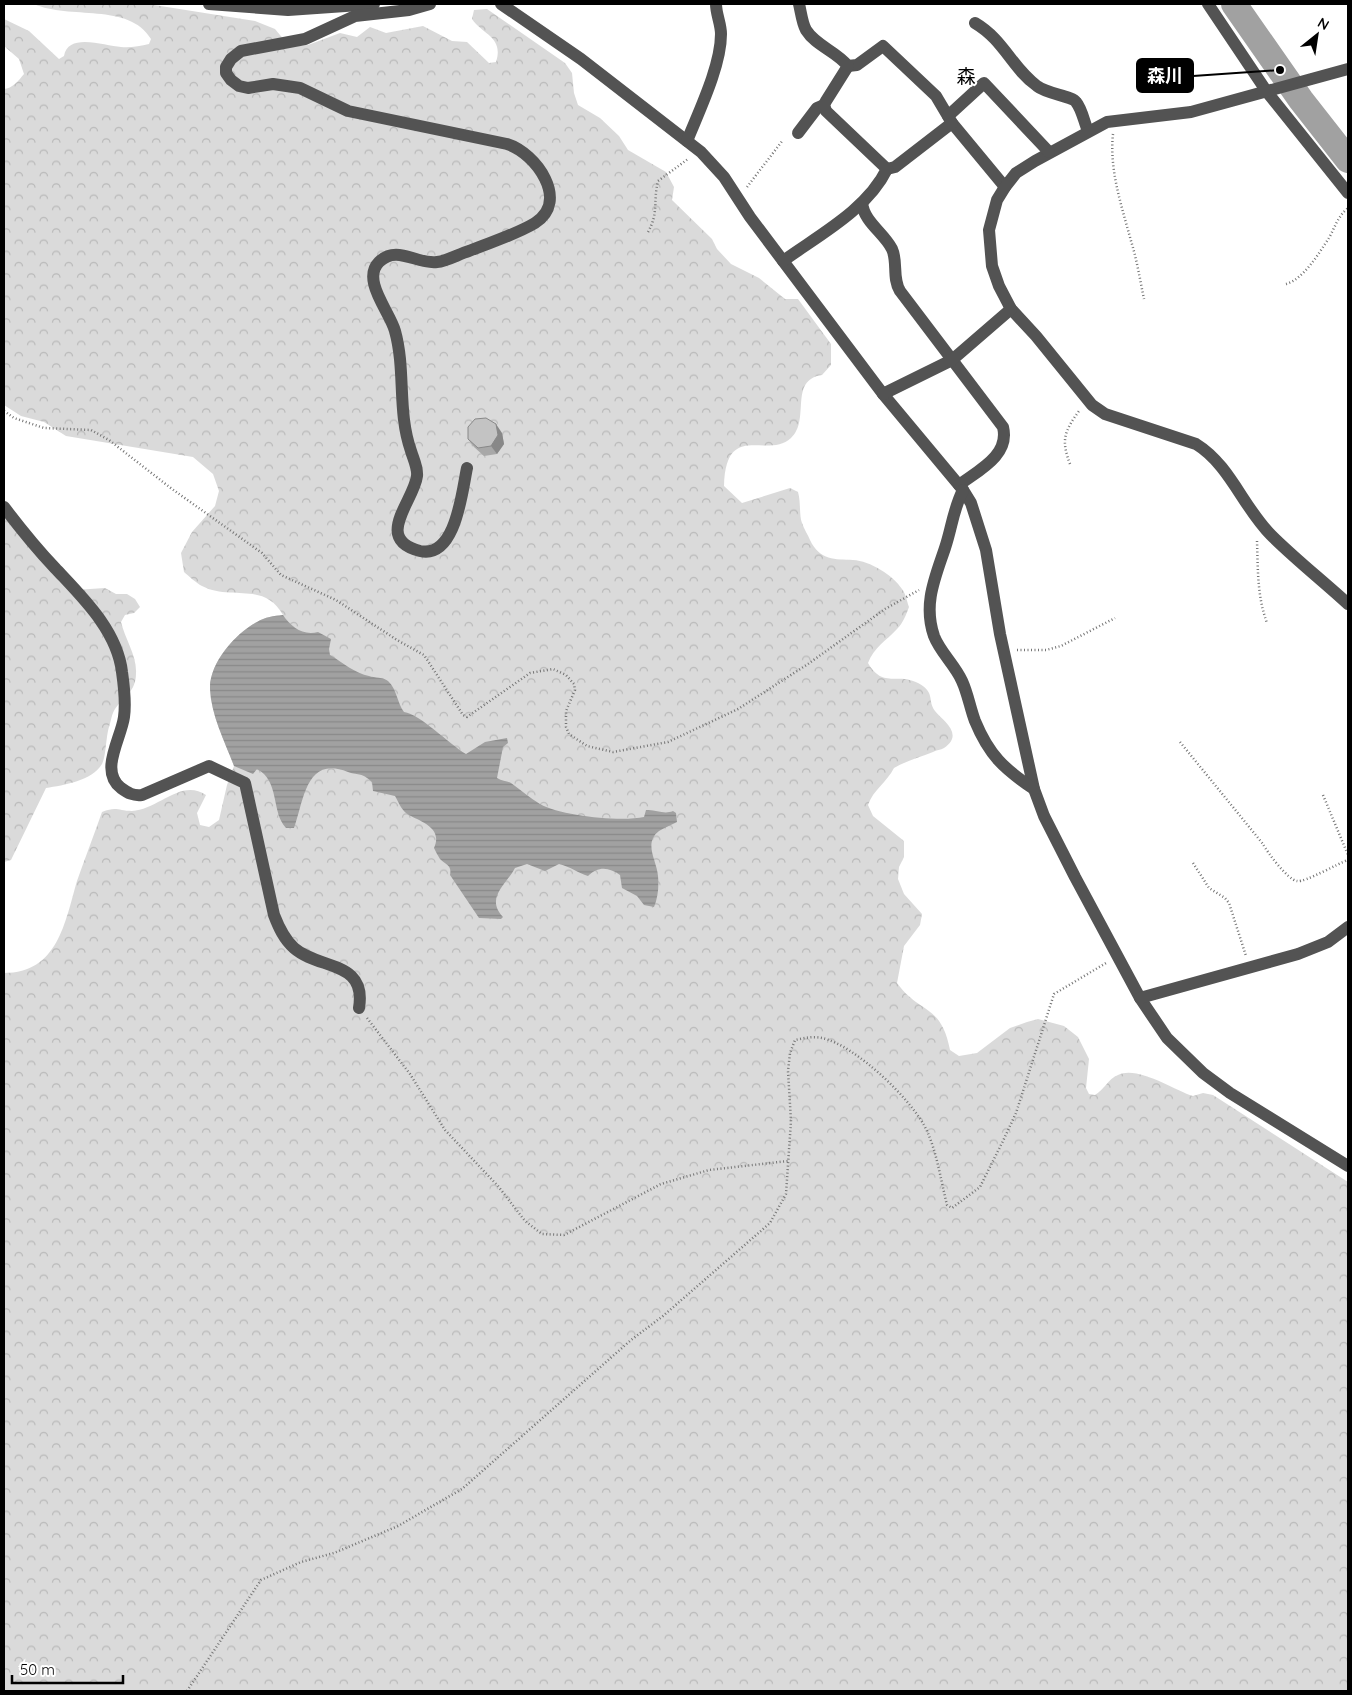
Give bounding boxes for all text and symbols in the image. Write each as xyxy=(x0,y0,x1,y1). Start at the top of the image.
north arrow xyxy=(1292,10,1342,60)
text: N xyxy=(1315,13,1332,34)
callout: 森川 xyxy=(1137,59,1193,92)
district label: 森 xyxy=(956,64,976,88)
text: 森川 xyxy=(1147,64,1183,87)
scale bar xyxy=(12,1652,124,1684)
text: 50 m xyxy=(20,1660,55,1679)

